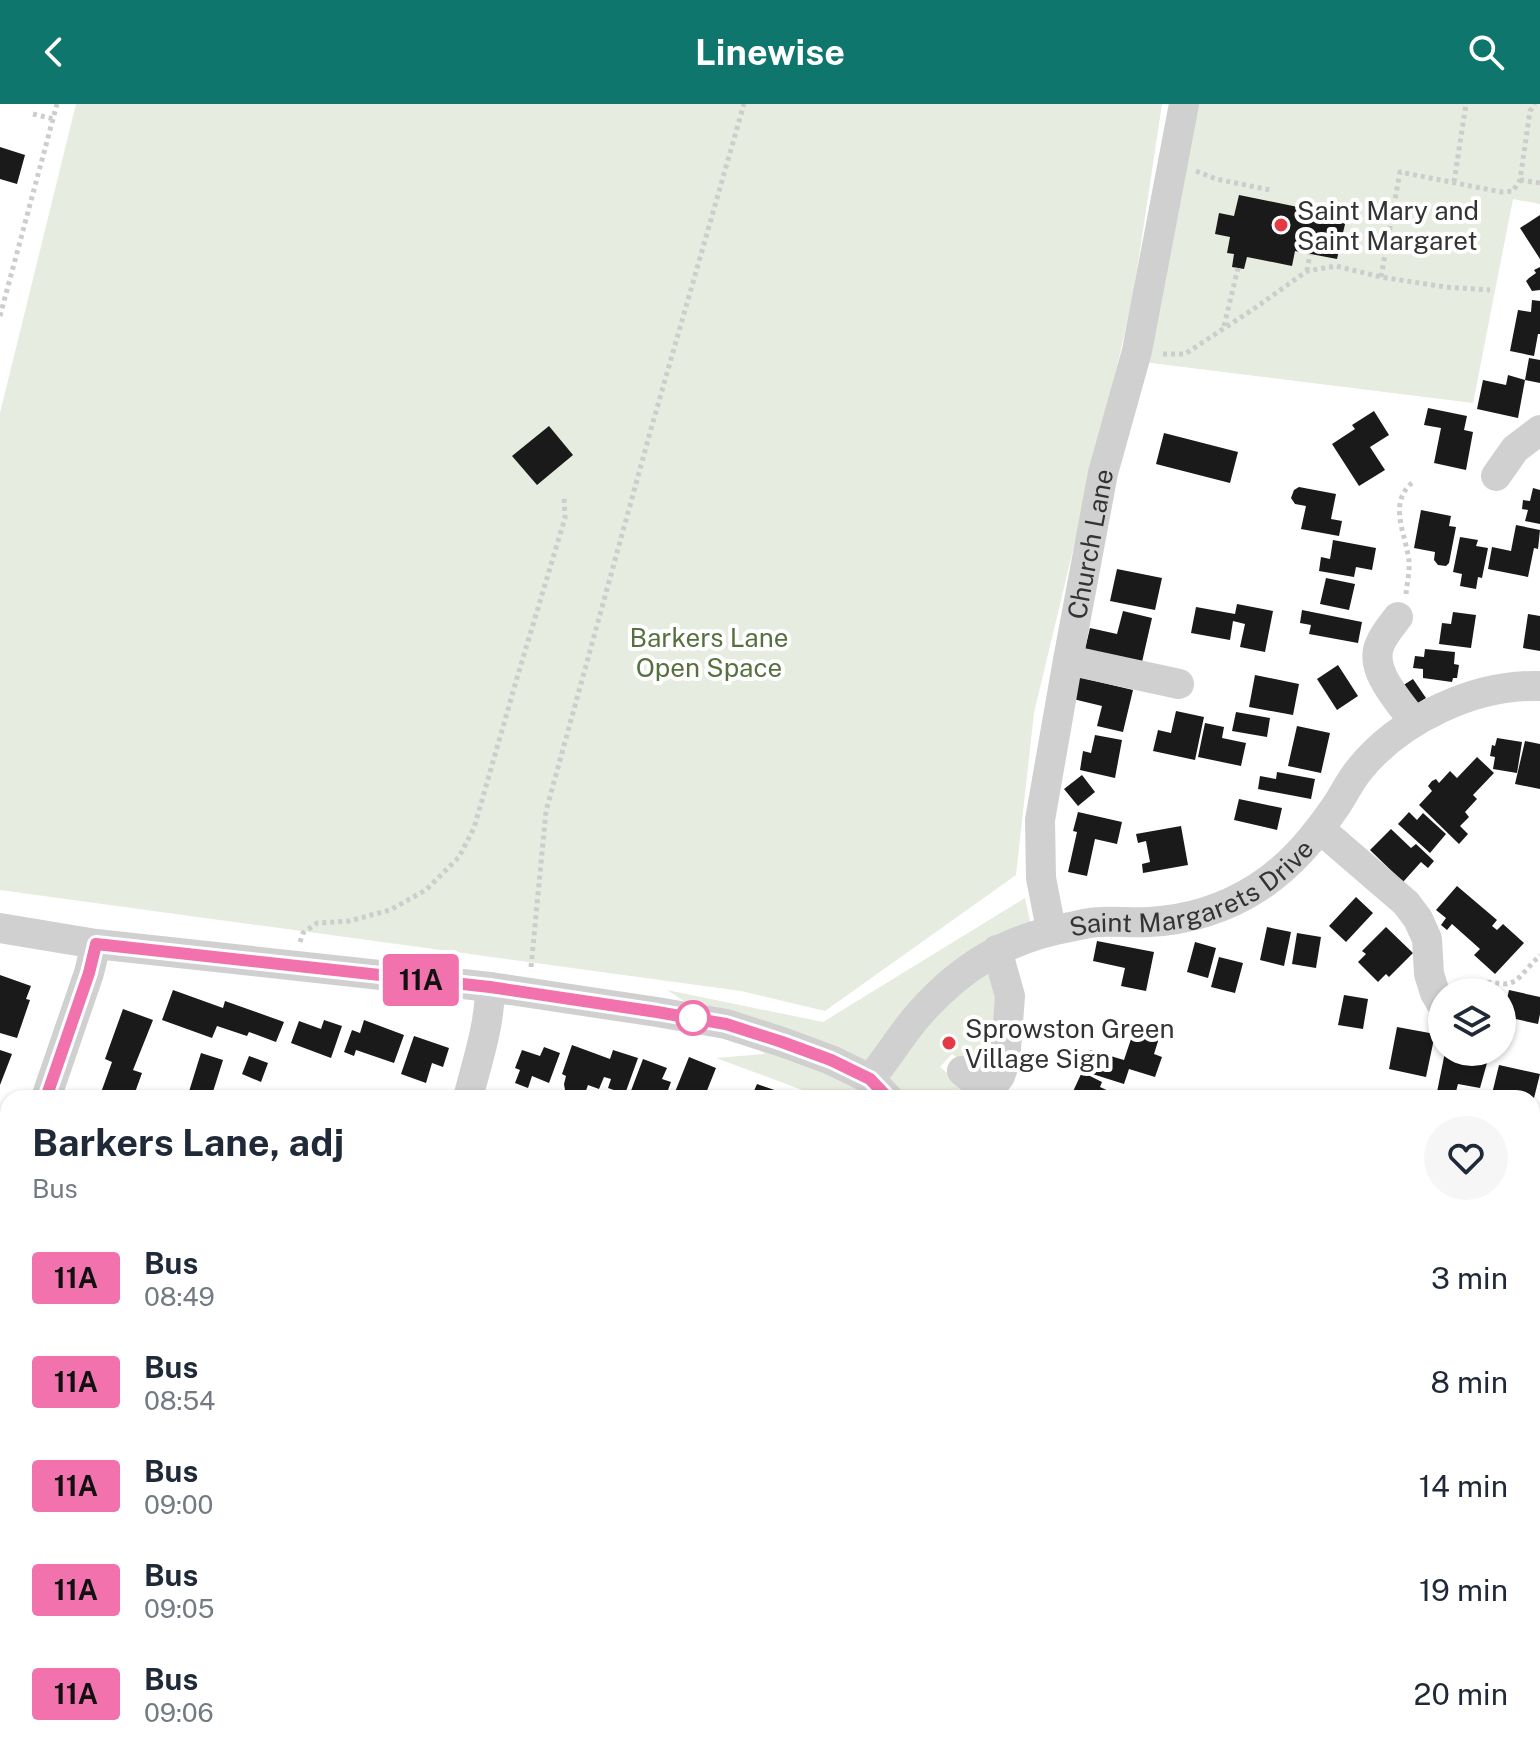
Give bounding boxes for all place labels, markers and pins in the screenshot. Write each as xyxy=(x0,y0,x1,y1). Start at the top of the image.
place label: Saint Mary and Saint Margaret xyxy=(1297,195,1479,256)
marker: Saint Mary and Saint Margaret xyxy=(1272,216,1290,234)
unlabelled marker xyxy=(676,1001,710,1035)
place label: Sprowston Green Village Sign xyxy=(965,1013,1175,1074)
marker: Sprowston Green Village Sign xyxy=(940,1034,958,1052)

